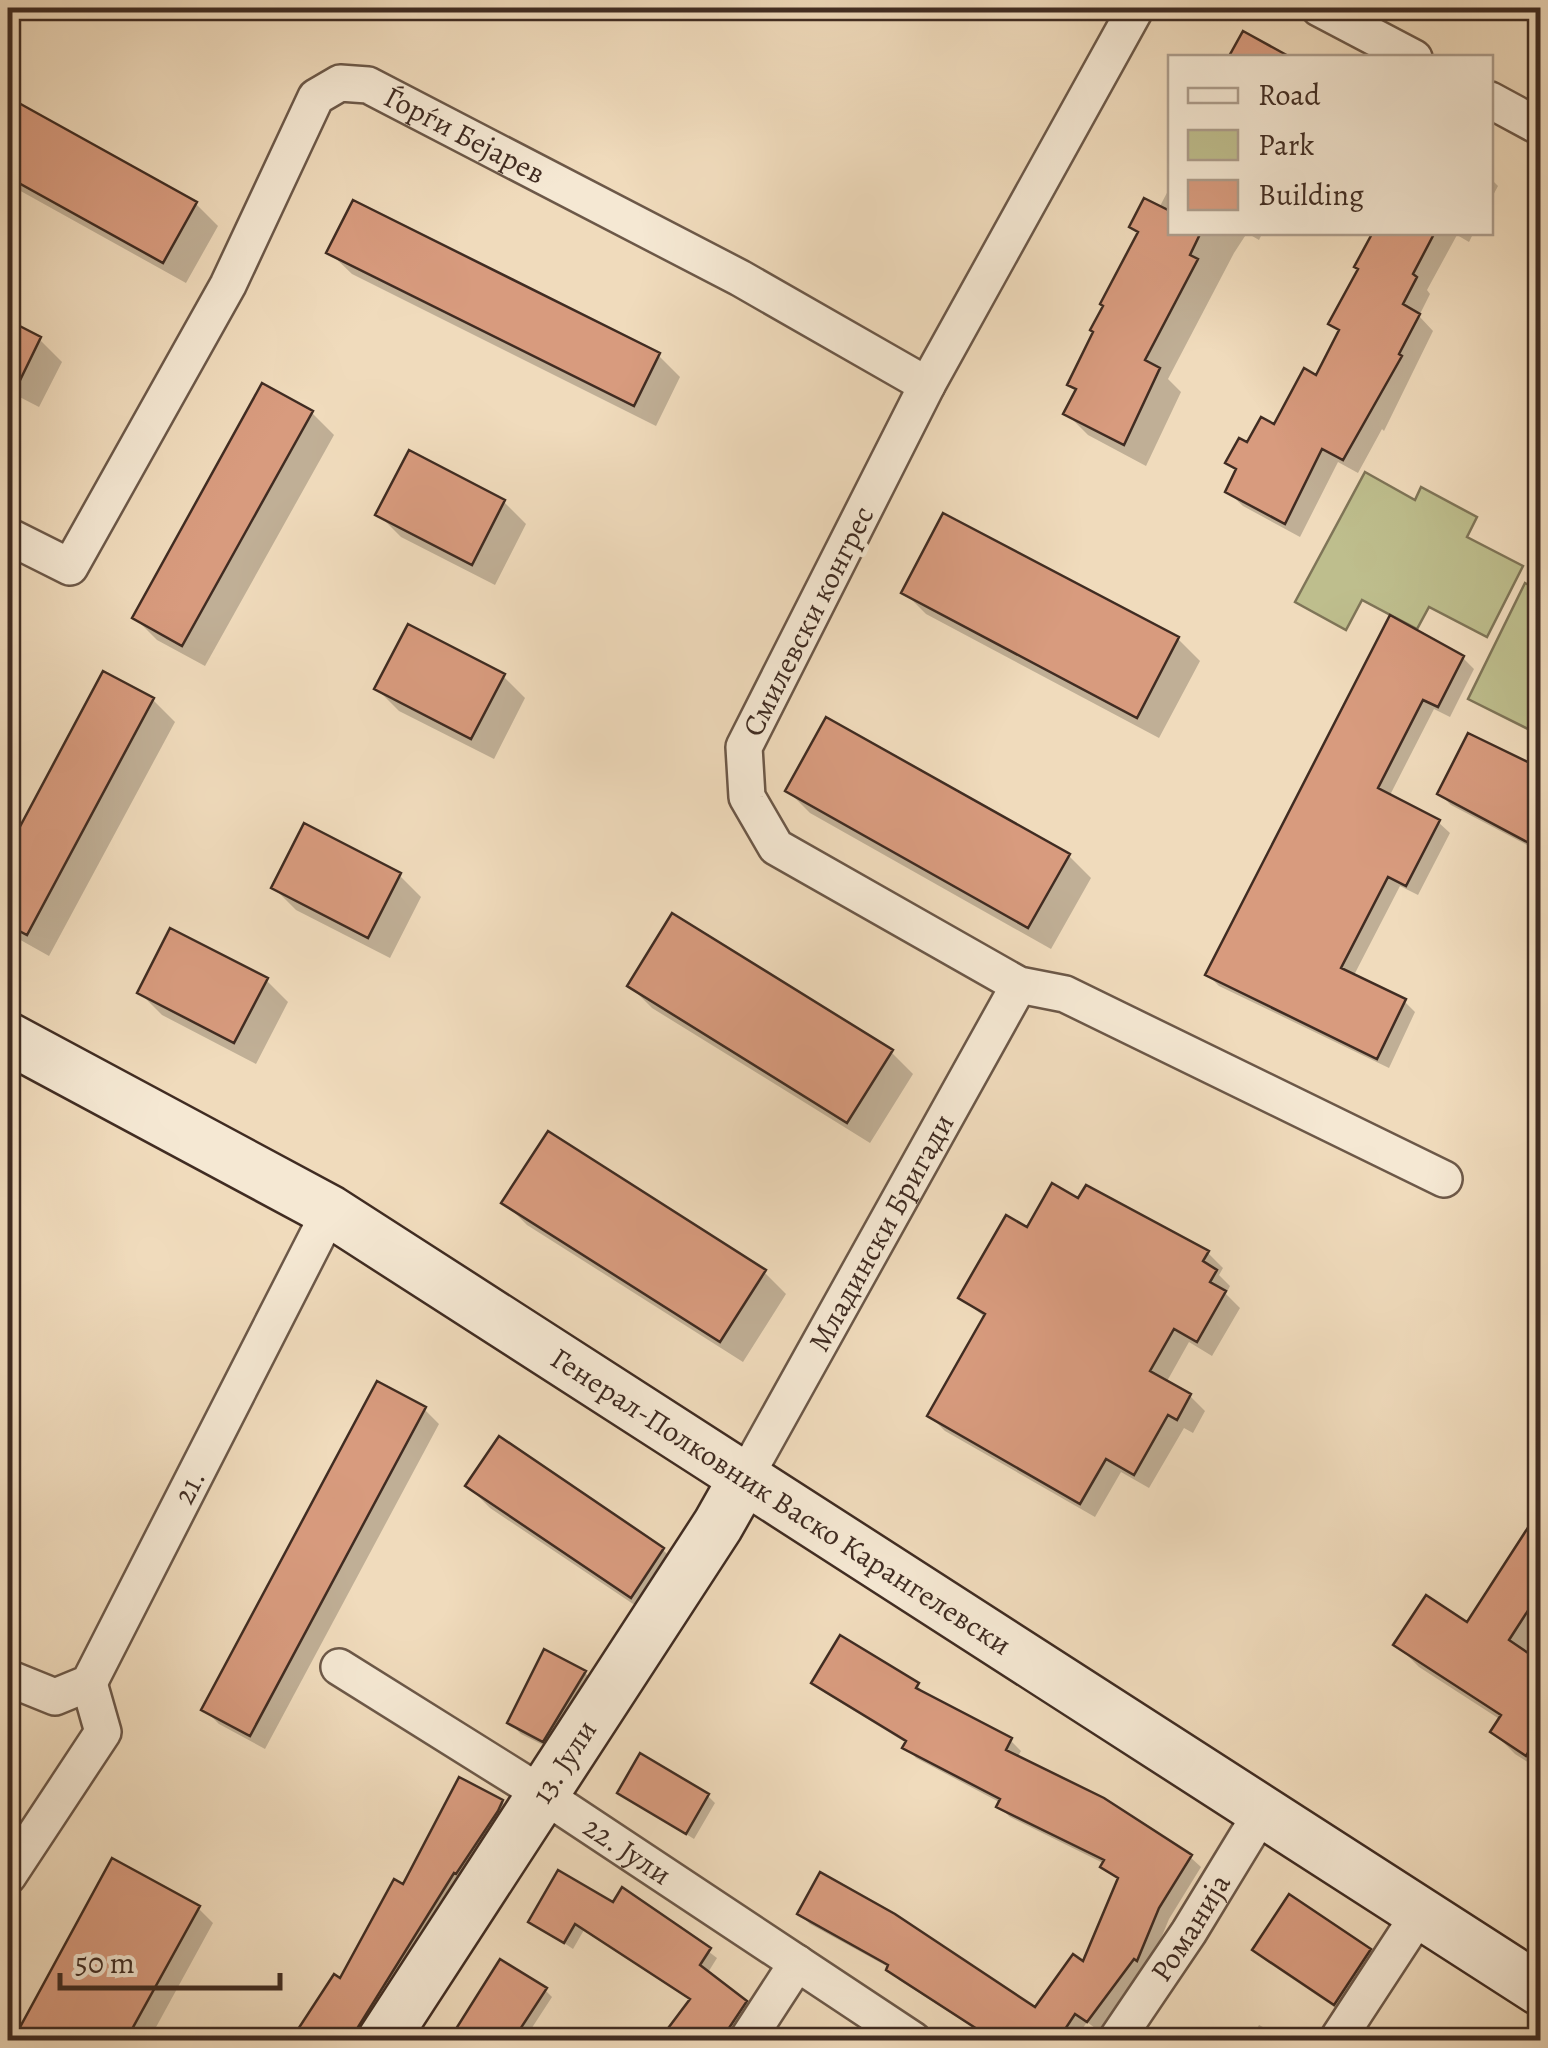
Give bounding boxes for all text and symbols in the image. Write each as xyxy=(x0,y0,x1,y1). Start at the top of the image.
legend xyxy=(1168,55,1493,235)
text: Road xyxy=(1258,75,1321,115)
street label: Ѓорѓи Бејарев xyxy=(377,77,552,194)
text: Park xyxy=(1258,125,1314,165)
text: Building xyxy=(1258,175,1364,215)
street label: Смилевски конгрес xyxy=(733,499,883,743)
street label: Младински Бригади xyxy=(799,1107,963,1359)
street label: Генерал-Полковник Васко Карангелевски xyxy=(543,1338,1019,1664)
street label: 21. xyxy=(164,1462,215,1511)
street label: 13. Јули xyxy=(522,1712,606,1811)
street label: 22. Јули xyxy=(576,1807,679,1894)
street label: Романија xyxy=(1141,1866,1240,1989)
scale bar xyxy=(60,1928,280,1990)
text: 50 m xyxy=(75,1943,135,1983)

